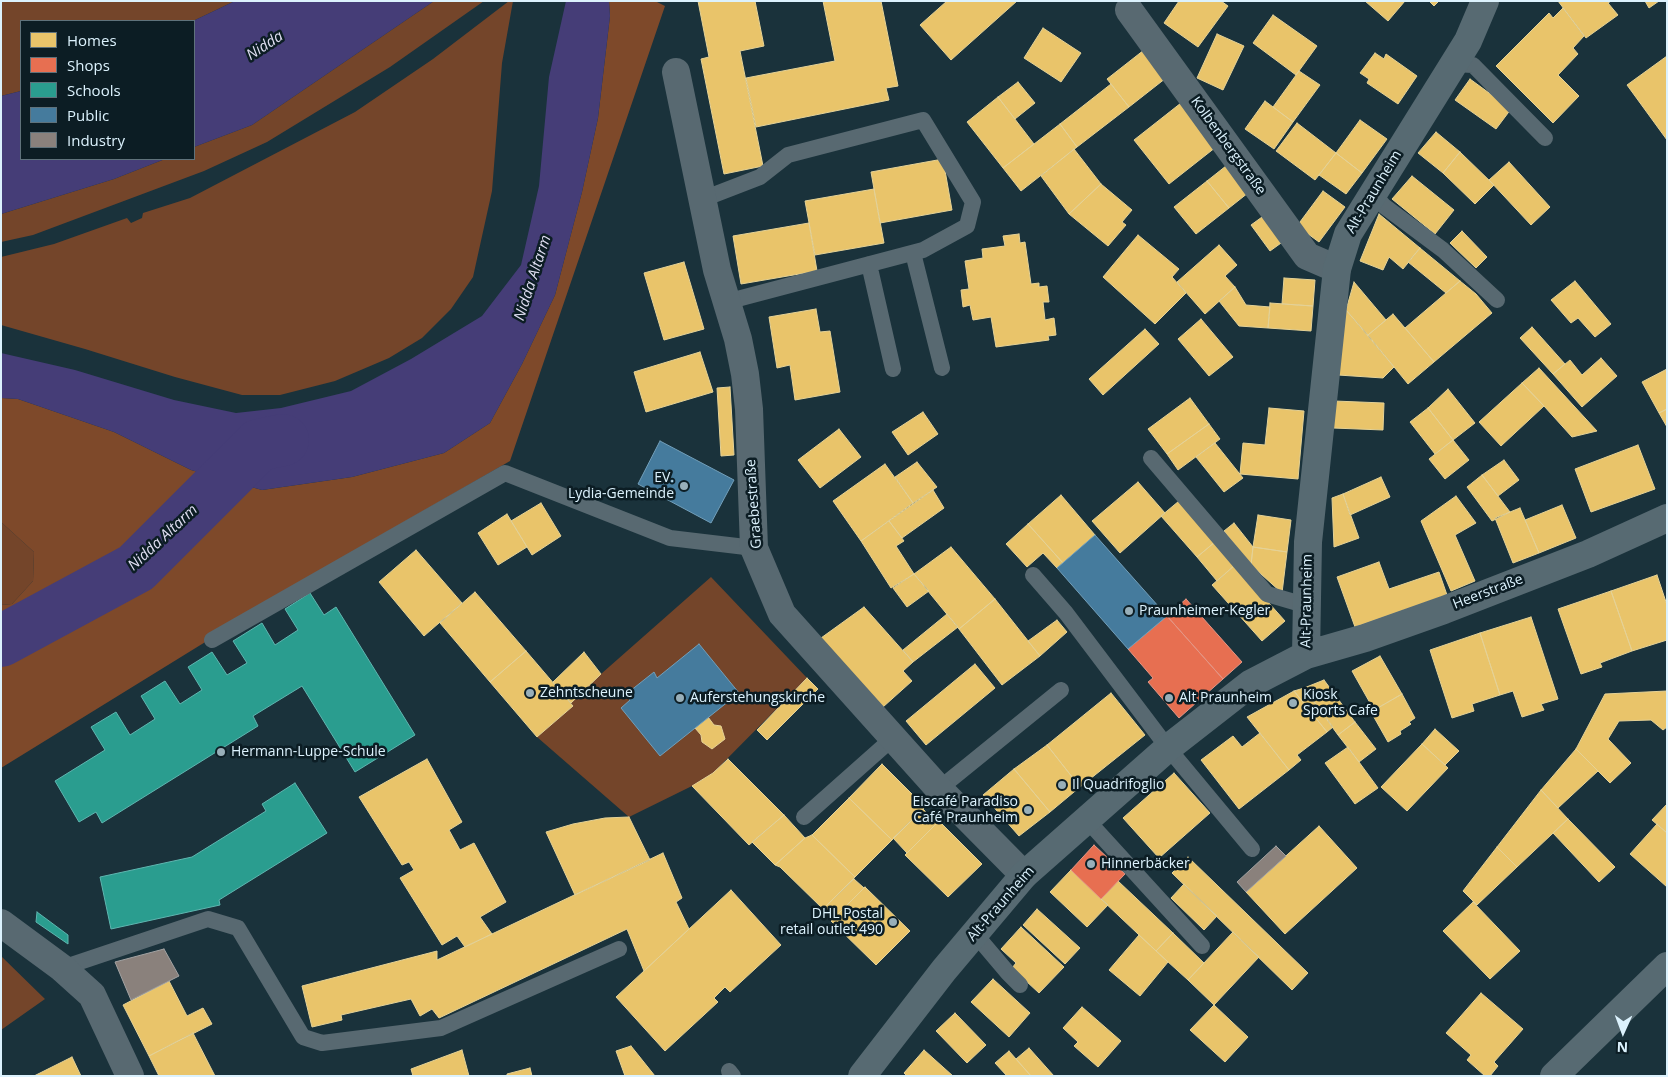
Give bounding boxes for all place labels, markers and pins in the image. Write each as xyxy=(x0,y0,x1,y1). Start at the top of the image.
place label: EV. Lydia-Gemeinde xyxy=(568,470,674,502)
marker: EV. Lydia-Gemeinde xyxy=(678,480,690,492)
place label: Praunheimer-Kegler xyxy=(1139,603,1270,619)
marker: Praunheimer-Kegler xyxy=(1123,605,1135,617)
place label: Zehntscheune xyxy=(540,685,633,701)
marker: Zehntscheune xyxy=(524,687,536,699)
place label: Kiosk Sports Cafe xyxy=(1303,687,1378,720)
place label: Auferstehungskirche xyxy=(690,690,825,706)
place label: Alt Praunheim xyxy=(1179,690,1272,706)
marker: Auferstehungskirche xyxy=(674,692,686,704)
marker: Alt Praunheim xyxy=(1163,692,1175,704)
marker: Kiosk Sports Cafe xyxy=(1287,697,1299,709)
place label: Hermann-Luppe-Schule xyxy=(231,744,386,760)
marker: Hermann-Luppe-Schule xyxy=(215,746,227,758)
place label: Il Quadrifoglio xyxy=(1072,777,1164,793)
marker: Il Quadrifoglio xyxy=(1056,779,1068,791)
place label: Eiscafé Paradiso Café Praunheim xyxy=(912,794,1018,826)
marker: Eiscafé Paradiso Café Praunheim xyxy=(1022,804,1034,816)
place label: Hinnerbäcker xyxy=(1101,856,1190,872)
marker: Hinnerbäcker xyxy=(1085,858,1097,870)
place label: DHL Postal retail outlet 490 xyxy=(780,906,883,939)
marker: DHL Postal retail outlet 490 xyxy=(887,916,899,928)

